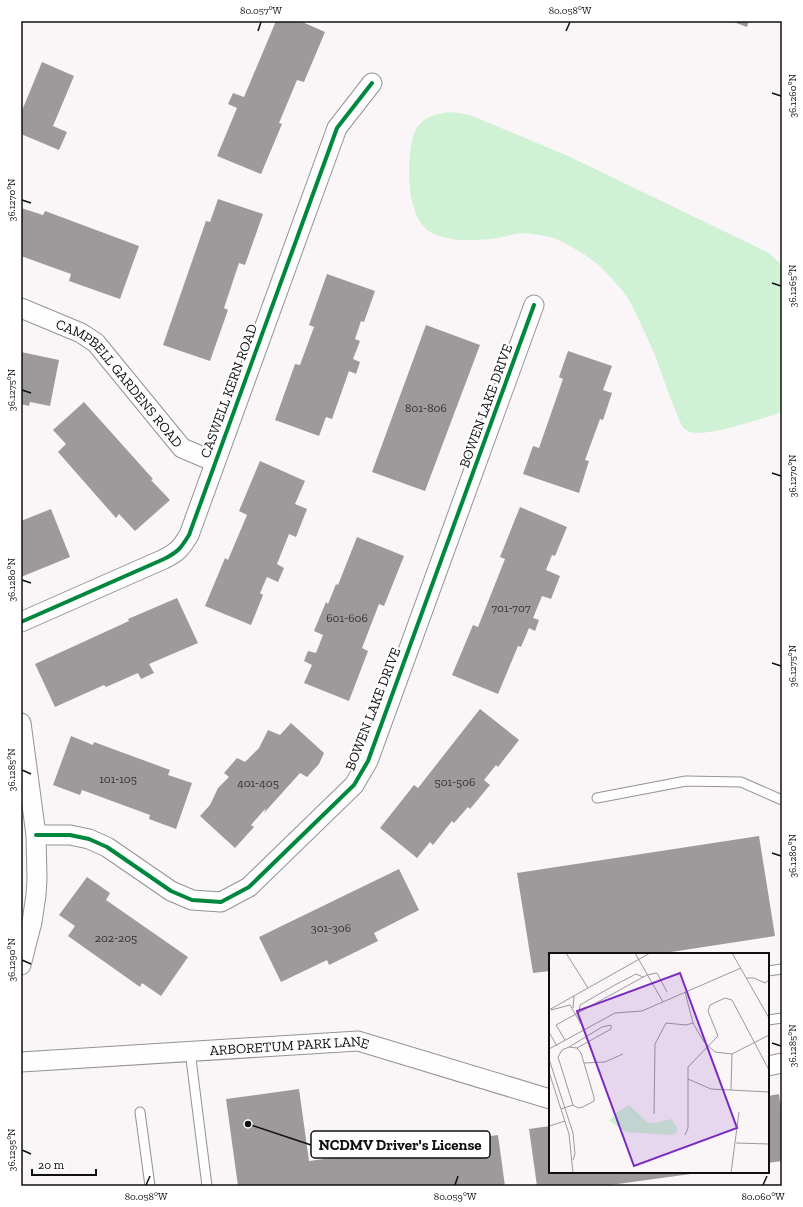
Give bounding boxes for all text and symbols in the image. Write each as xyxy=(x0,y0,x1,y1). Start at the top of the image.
text: 80.057°W xyxy=(240,5,283,17)
text: 80.058°W xyxy=(549,5,592,17)
text: 36.1260°N xyxy=(787,74,799,118)
text: 36.1270°N xyxy=(6,178,18,221)
text: 36.1265°N xyxy=(787,264,799,307)
street label: CAMPBELL GARDENS ROAD xyxy=(53,315,187,451)
street label: CASWELL KERN ROAD xyxy=(197,321,261,460)
street label: BOWEN LAKE DRIVE xyxy=(456,342,516,470)
text: 36.1275°N xyxy=(6,368,18,411)
house number: 801-806 xyxy=(405,401,447,415)
text: 36.1270°N xyxy=(787,454,799,497)
text: 36.1280°N xyxy=(6,558,18,602)
house number: 701-707 xyxy=(491,601,531,615)
house number: 601-606 xyxy=(326,611,368,625)
text: 36.1275°N xyxy=(787,644,799,687)
street label: BOWEN LAKE DRIVE xyxy=(342,645,404,773)
text: 36.1285°N xyxy=(6,748,18,792)
house number: 101-105 xyxy=(99,772,137,786)
house number: 501-506 xyxy=(434,775,476,789)
house number: 401-405 xyxy=(237,776,279,790)
text: 36.1280°N xyxy=(787,834,799,878)
house number: 301-306 xyxy=(311,921,351,935)
house number: 202-205 xyxy=(95,931,137,945)
text: 36.1290°N xyxy=(6,938,18,982)
inset map xyxy=(549,953,769,1173)
text: 36.1285°N xyxy=(787,1024,799,1068)
street label: ARBORETUM PARK LANE xyxy=(209,1032,371,1059)
text: 36.1295°N xyxy=(6,1128,18,1171)
callout: NCDMV Driver's License xyxy=(311,1131,490,1158)
text: NCDMV Driver's License xyxy=(318,1136,482,1154)
scale bar xyxy=(32,1151,96,1177)
text: 20 m xyxy=(38,1158,65,1172)
text: 80.058°W xyxy=(125,1191,168,1203)
text: 80.059°W xyxy=(434,1191,477,1203)
text: 80.060°W xyxy=(741,1191,785,1203)

